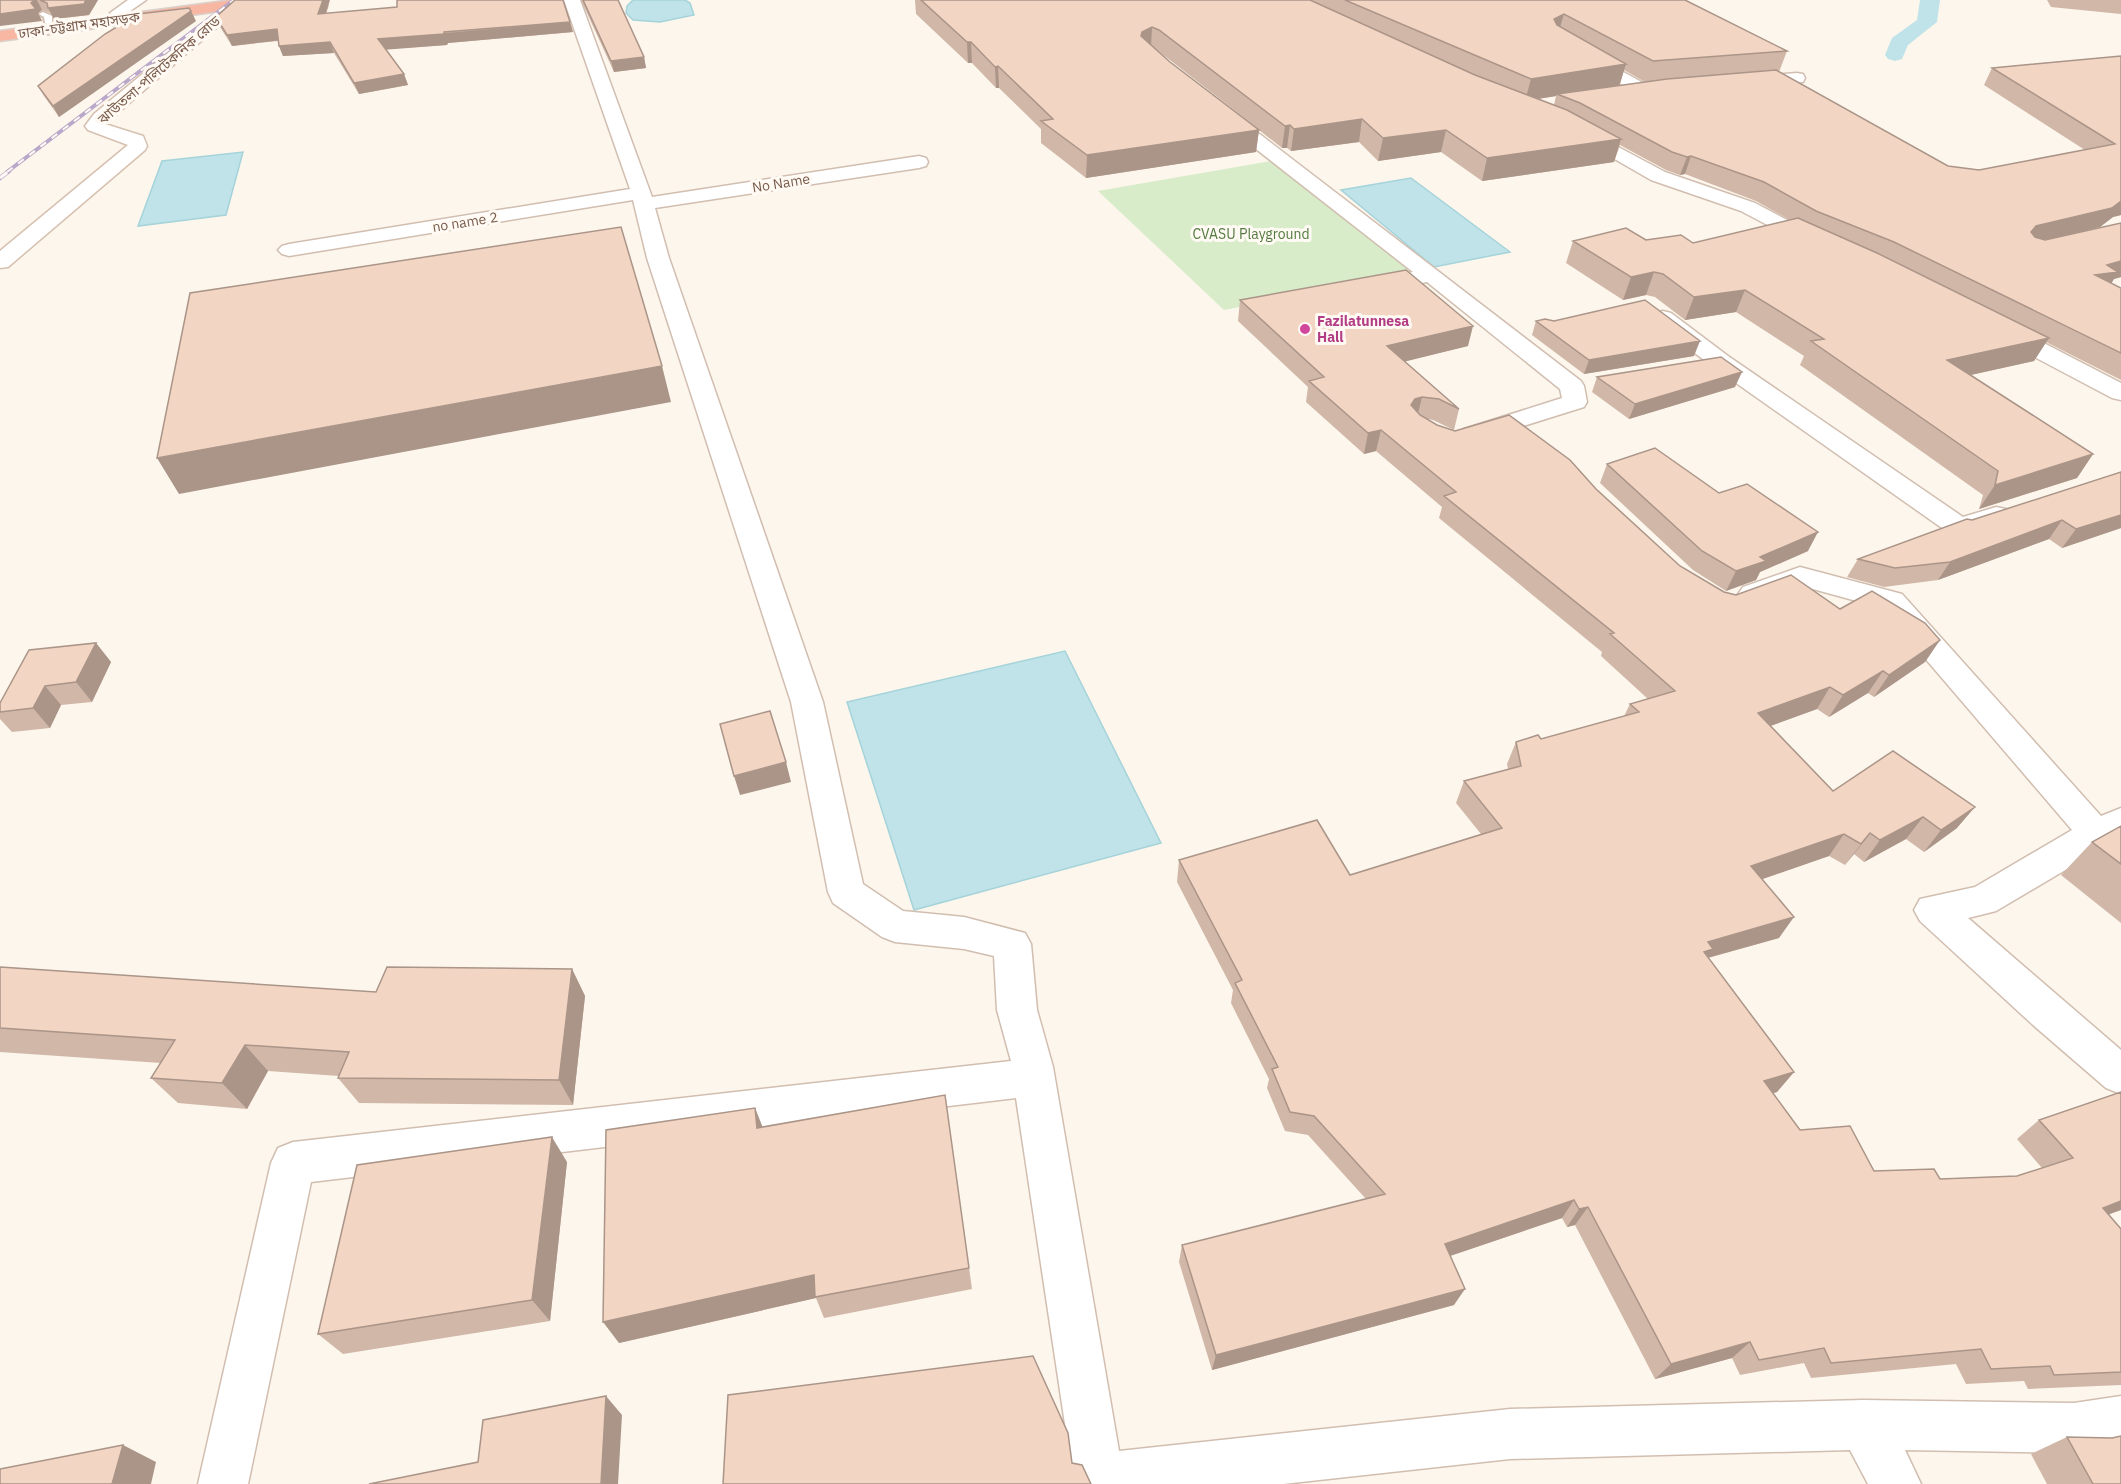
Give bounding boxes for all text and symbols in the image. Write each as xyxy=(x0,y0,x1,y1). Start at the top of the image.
street label: ঢাকা-চট্টগ্রাম মহাসড়ক xyxy=(16,7,142,43)
street label: ঝাউতলা-পলিটেকনিক রোড xyxy=(93,11,225,129)
street label: No Name xyxy=(751,170,812,196)
street label: no name 2 xyxy=(431,208,499,236)
park label: CVASU Playground xyxy=(1192,225,1310,243)
place label: Fazilatunnesa Hall xyxy=(1317,312,1409,346)
marker: Fazilatunnesa Hall xyxy=(1298,322,1312,336)

